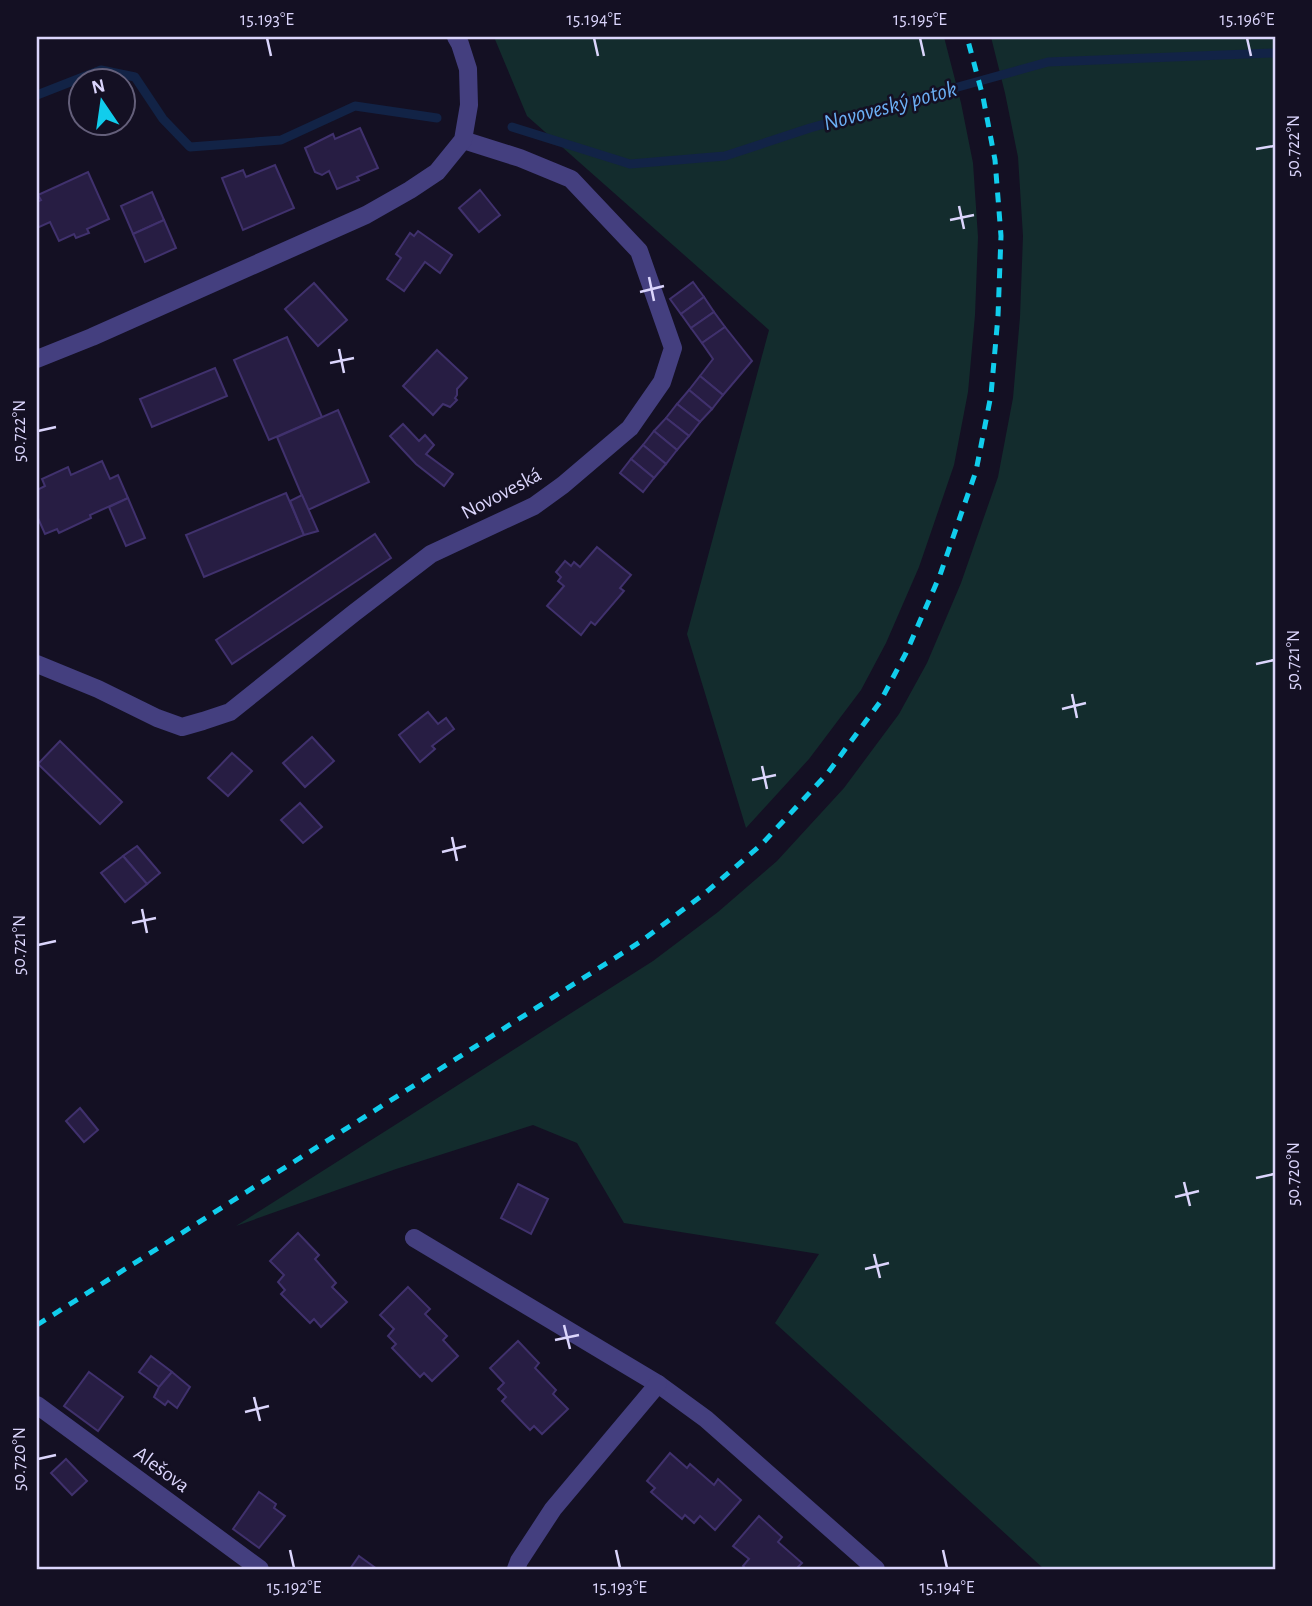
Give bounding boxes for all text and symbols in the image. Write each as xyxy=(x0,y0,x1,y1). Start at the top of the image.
text: 15.193°E xyxy=(240,11,294,29)
text: 15.194°E xyxy=(566,11,622,29)
text: 15.195°E xyxy=(893,11,947,29)
text: 15.196°E xyxy=(1220,11,1275,29)
north arrow xyxy=(66,66,136,136)
text: N xyxy=(90,76,107,98)
water label: Novoveský potok xyxy=(821,77,960,135)
text: 50.722°N xyxy=(1285,115,1303,177)
text: 50.722°N xyxy=(11,400,29,462)
street label: Novoveská xyxy=(458,464,545,523)
text: 50.721°N xyxy=(1285,630,1303,690)
text: 50.721°N xyxy=(11,915,29,975)
text: 50.720°N xyxy=(1285,1142,1303,1206)
text: 50.720°N xyxy=(11,1427,29,1491)
street label: Alešova xyxy=(130,1442,194,1497)
text: 15.192°E xyxy=(267,1579,322,1597)
text: 15.193°E xyxy=(593,1579,647,1597)
text: 15.194°E xyxy=(919,1579,975,1597)

